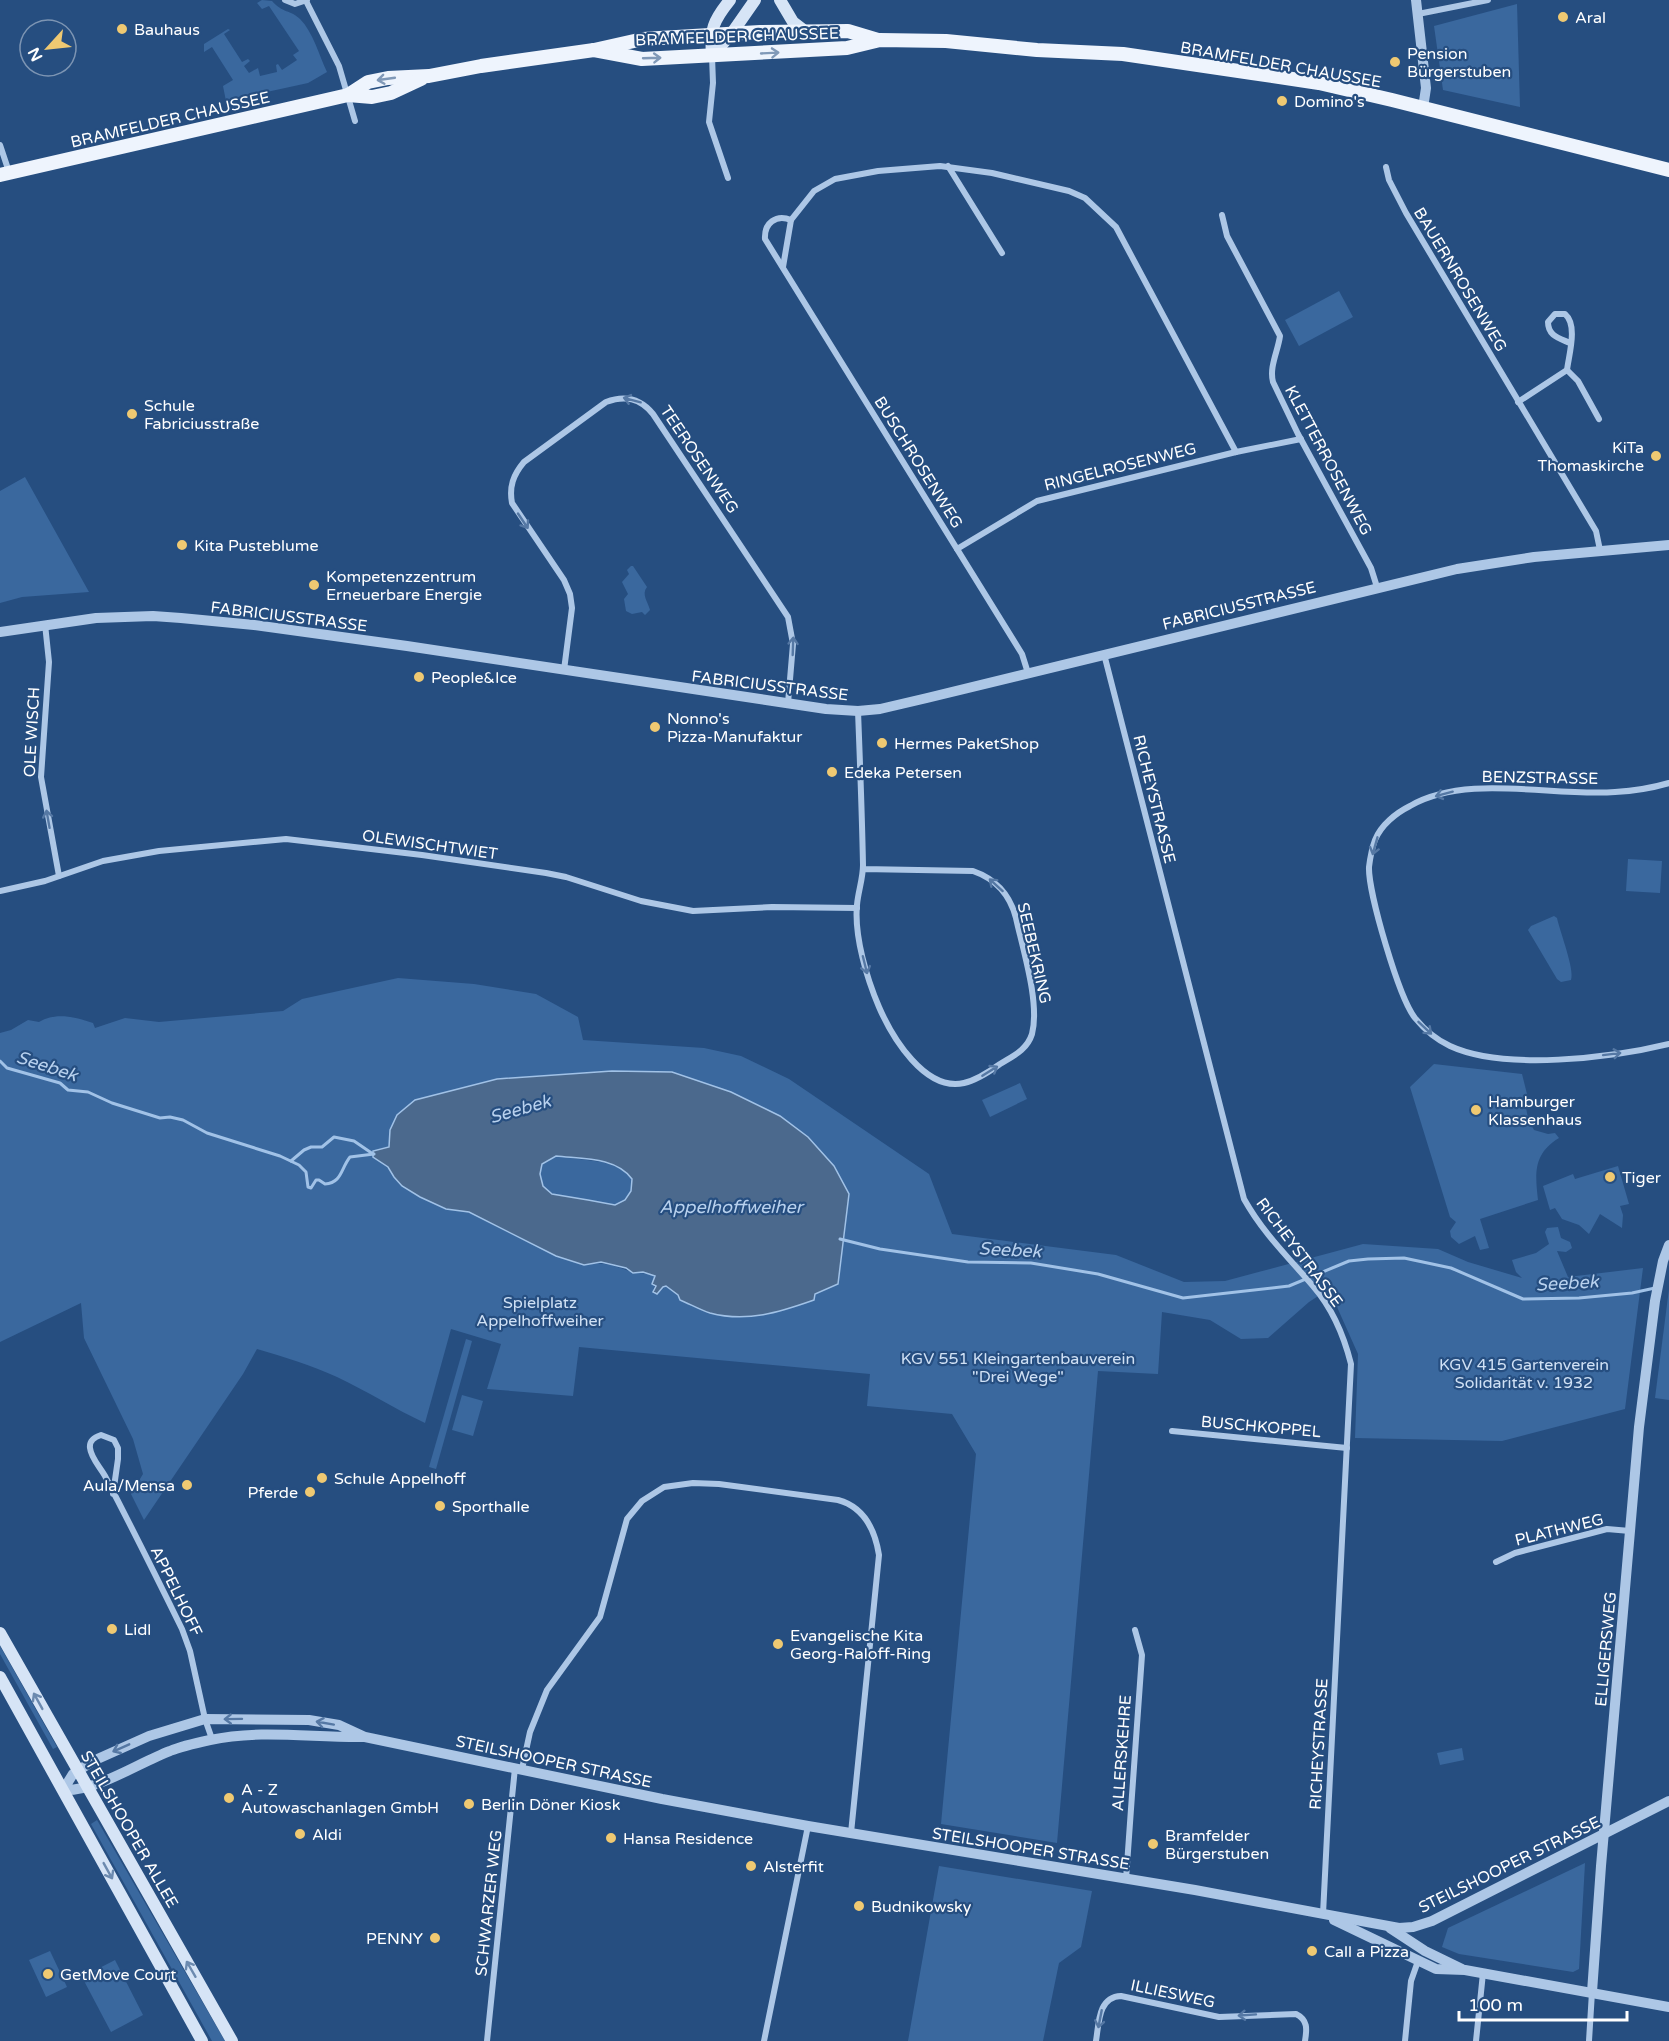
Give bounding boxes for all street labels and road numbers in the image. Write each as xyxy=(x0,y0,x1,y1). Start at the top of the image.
street label: BRAMFELDER CHAUSSEE xyxy=(635,23,839,51)
street label: BRAMFELDER CHAUSSEE xyxy=(1179,37,1383,93)
street label: BRAMFELDER CHAUSSEE xyxy=(69,87,272,153)
street label: BAUERNROSENWEG xyxy=(1409,204,1511,355)
street label: KLETTERROSENWEG xyxy=(1280,382,1376,539)
street label: BUSCHROSENWEG xyxy=(869,393,967,532)
street label: TEEROSENWEG xyxy=(656,402,743,517)
street label: RINGELROSENWEG xyxy=(1042,438,1198,496)
street label: FABRICIUSSTRASSE xyxy=(1160,577,1318,635)
street label: FABRICIUSSTRASSE xyxy=(209,597,368,637)
street label: FABRICIUSSTRASSE xyxy=(690,666,849,706)
street label: OLE WISCH xyxy=(20,686,44,778)
street label: RICHEYSTRASSE xyxy=(1128,733,1180,866)
street label: BENZSTRASSE xyxy=(1482,767,1598,789)
street label: OLEWISCHTWIET xyxy=(361,826,499,864)
street label: SEEBEKRING xyxy=(1013,901,1055,1006)
street label: RICHEYSTRASSE xyxy=(1252,1194,1347,1311)
street label: BUSCHKOPPEL xyxy=(1200,1412,1322,1442)
street label: PLATHWEG xyxy=(1513,1509,1606,1551)
street label: APPELHOFF xyxy=(146,1543,207,1640)
street label: ELLIGERSWEG xyxy=(1591,1591,1621,1707)
street label: RICHEYSTRASSE xyxy=(1306,1678,1332,1810)
street label: ALLERSKEHRE xyxy=(1108,1694,1136,1812)
street label: STEILSHOOPER STRASSE xyxy=(454,1731,654,1793)
street label: STEILSHOOPER ALLEE xyxy=(76,1747,182,1912)
street label: STEILSHOOPER STRASSE xyxy=(1415,1812,1604,1918)
street label: STEILSHOOPER STRASSE xyxy=(931,1823,1131,1874)
street label: SCHWARZER WEG xyxy=(471,1829,507,1977)
street label: ILLIESWEG xyxy=(1129,1975,1217,2013)

